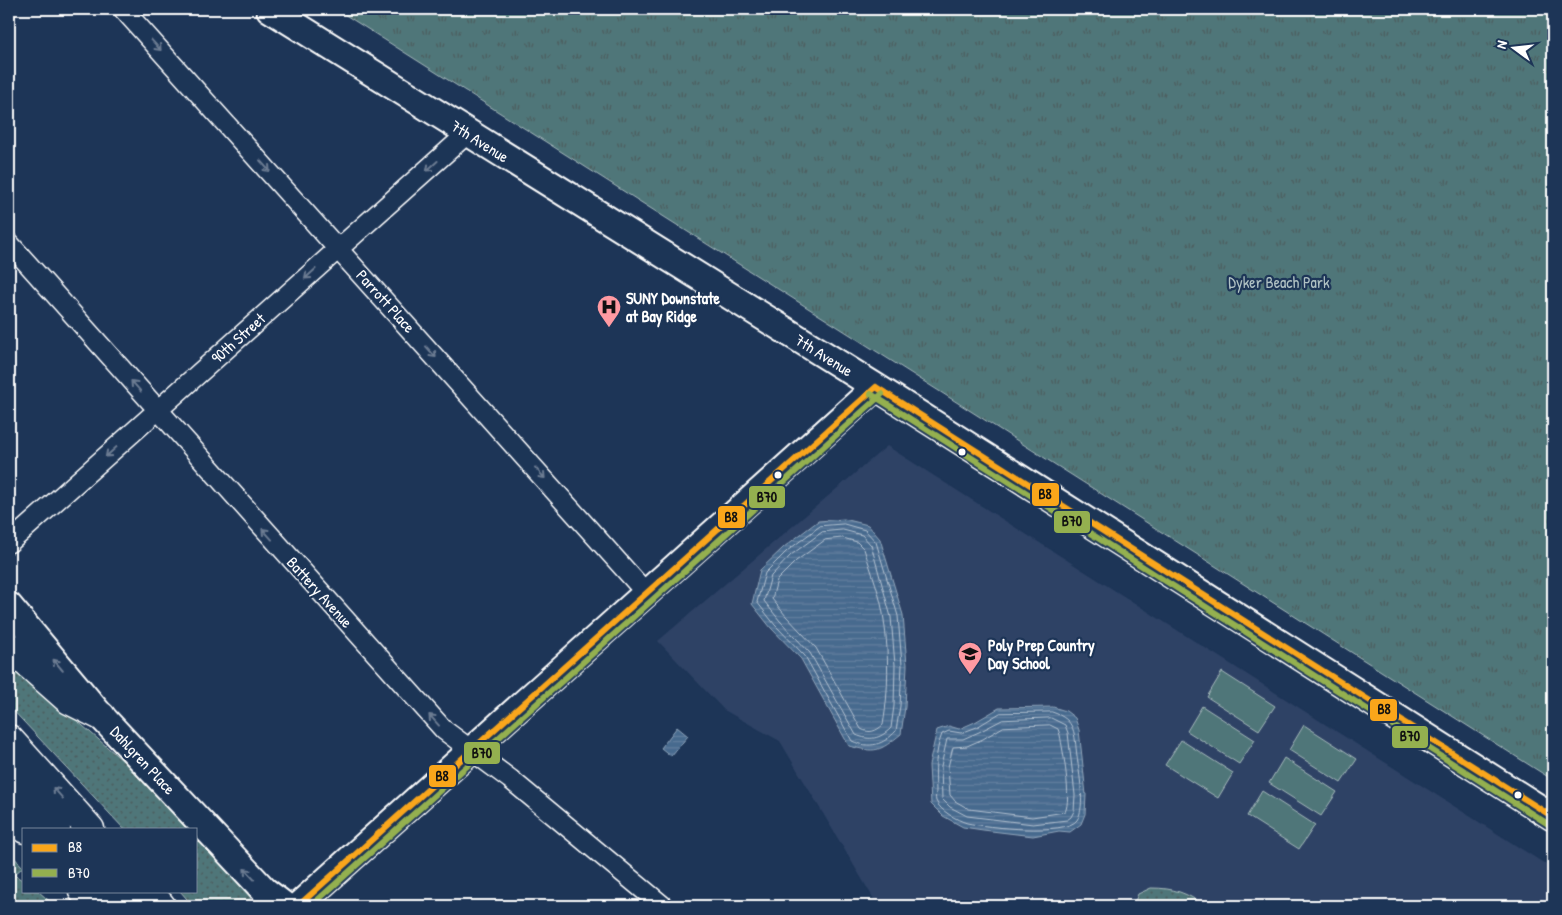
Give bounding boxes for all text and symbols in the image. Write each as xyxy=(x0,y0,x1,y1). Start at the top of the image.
north arrow xyxy=(1490,22,1540,72)
one-way arrow xyxy=(150,38,162,51)
text: N xyxy=(1491,38,1511,51)
street label: 7th Avenue xyxy=(447,115,514,168)
one-way arrow xyxy=(259,159,271,172)
one-way arrow xyxy=(425,160,438,172)
street label: Parrott Place xyxy=(352,265,421,338)
one-way arrow xyxy=(304,268,317,280)
park label: Dyker Beach Park xyxy=(1228,271,1330,293)
place label: SUNY Downstate at Bay Ridge xyxy=(626,287,721,328)
hospital icon: SUNY Downstate at Bay Ridge xyxy=(596,294,622,328)
street label: 90th Street xyxy=(206,307,270,368)
street label: 7th Avenue xyxy=(791,329,858,382)
one-way arrow xyxy=(426,346,437,359)
one-way arrow xyxy=(131,380,142,393)
one-way arrow xyxy=(104,446,117,458)
unlabelled marker xyxy=(957,447,967,457)
one-way arrow xyxy=(534,467,545,480)
unlabelled marker xyxy=(773,470,783,480)
line badge: B8 xyxy=(1031,482,1060,507)
text: B8 xyxy=(1038,484,1052,503)
line badge: B70 xyxy=(748,485,786,509)
text: B70 xyxy=(757,487,778,506)
line badge: B8 xyxy=(717,505,746,529)
text: B8 xyxy=(724,507,738,526)
line badge: B70 xyxy=(1053,510,1091,534)
text: B70 xyxy=(1062,511,1083,530)
one-way arrow xyxy=(262,527,273,540)
street label: Battery Avenue xyxy=(282,552,358,633)
place label: Poly Prep Country Day School xyxy=(988,634,1095,675)
school or university icon: Poly Prep Country Day School xyxy=(957,641,983,675)
one-way arrow xyxy=(53,659,64,672)
line badge: B8 xyxy=(1369,698,1398,722)
text: B8 xyxy=(1377,699,1391,718)
one-way arrow xyxy=(429,713,440,726)
street label: Dahlgren Place xyxy=(106,721,181,799)
line badge: B70 xyxy=(1391,725,1429,749)
text: B70 xyxy=(1400,726,1421,745)
line badge: B70 xyxy=(463,741,501,765)
text: B70 xyxy=(472,743,493,762)
line badge: B8 xyxy=(428,764,457,788)
text: B8 xyxy=(435,766,449,785)
one-way arrow xyxy=(52,786,63,799)
unlabelled marker xyxy=(1513,790,1523,800)
legend xyxy=(22,828,198,892)
text: B8 xyxy=(68,836,82,857)
text: B70 xyxy=(68,862,90,883)
one-way arrow xyxy=(243,868,255,880)

